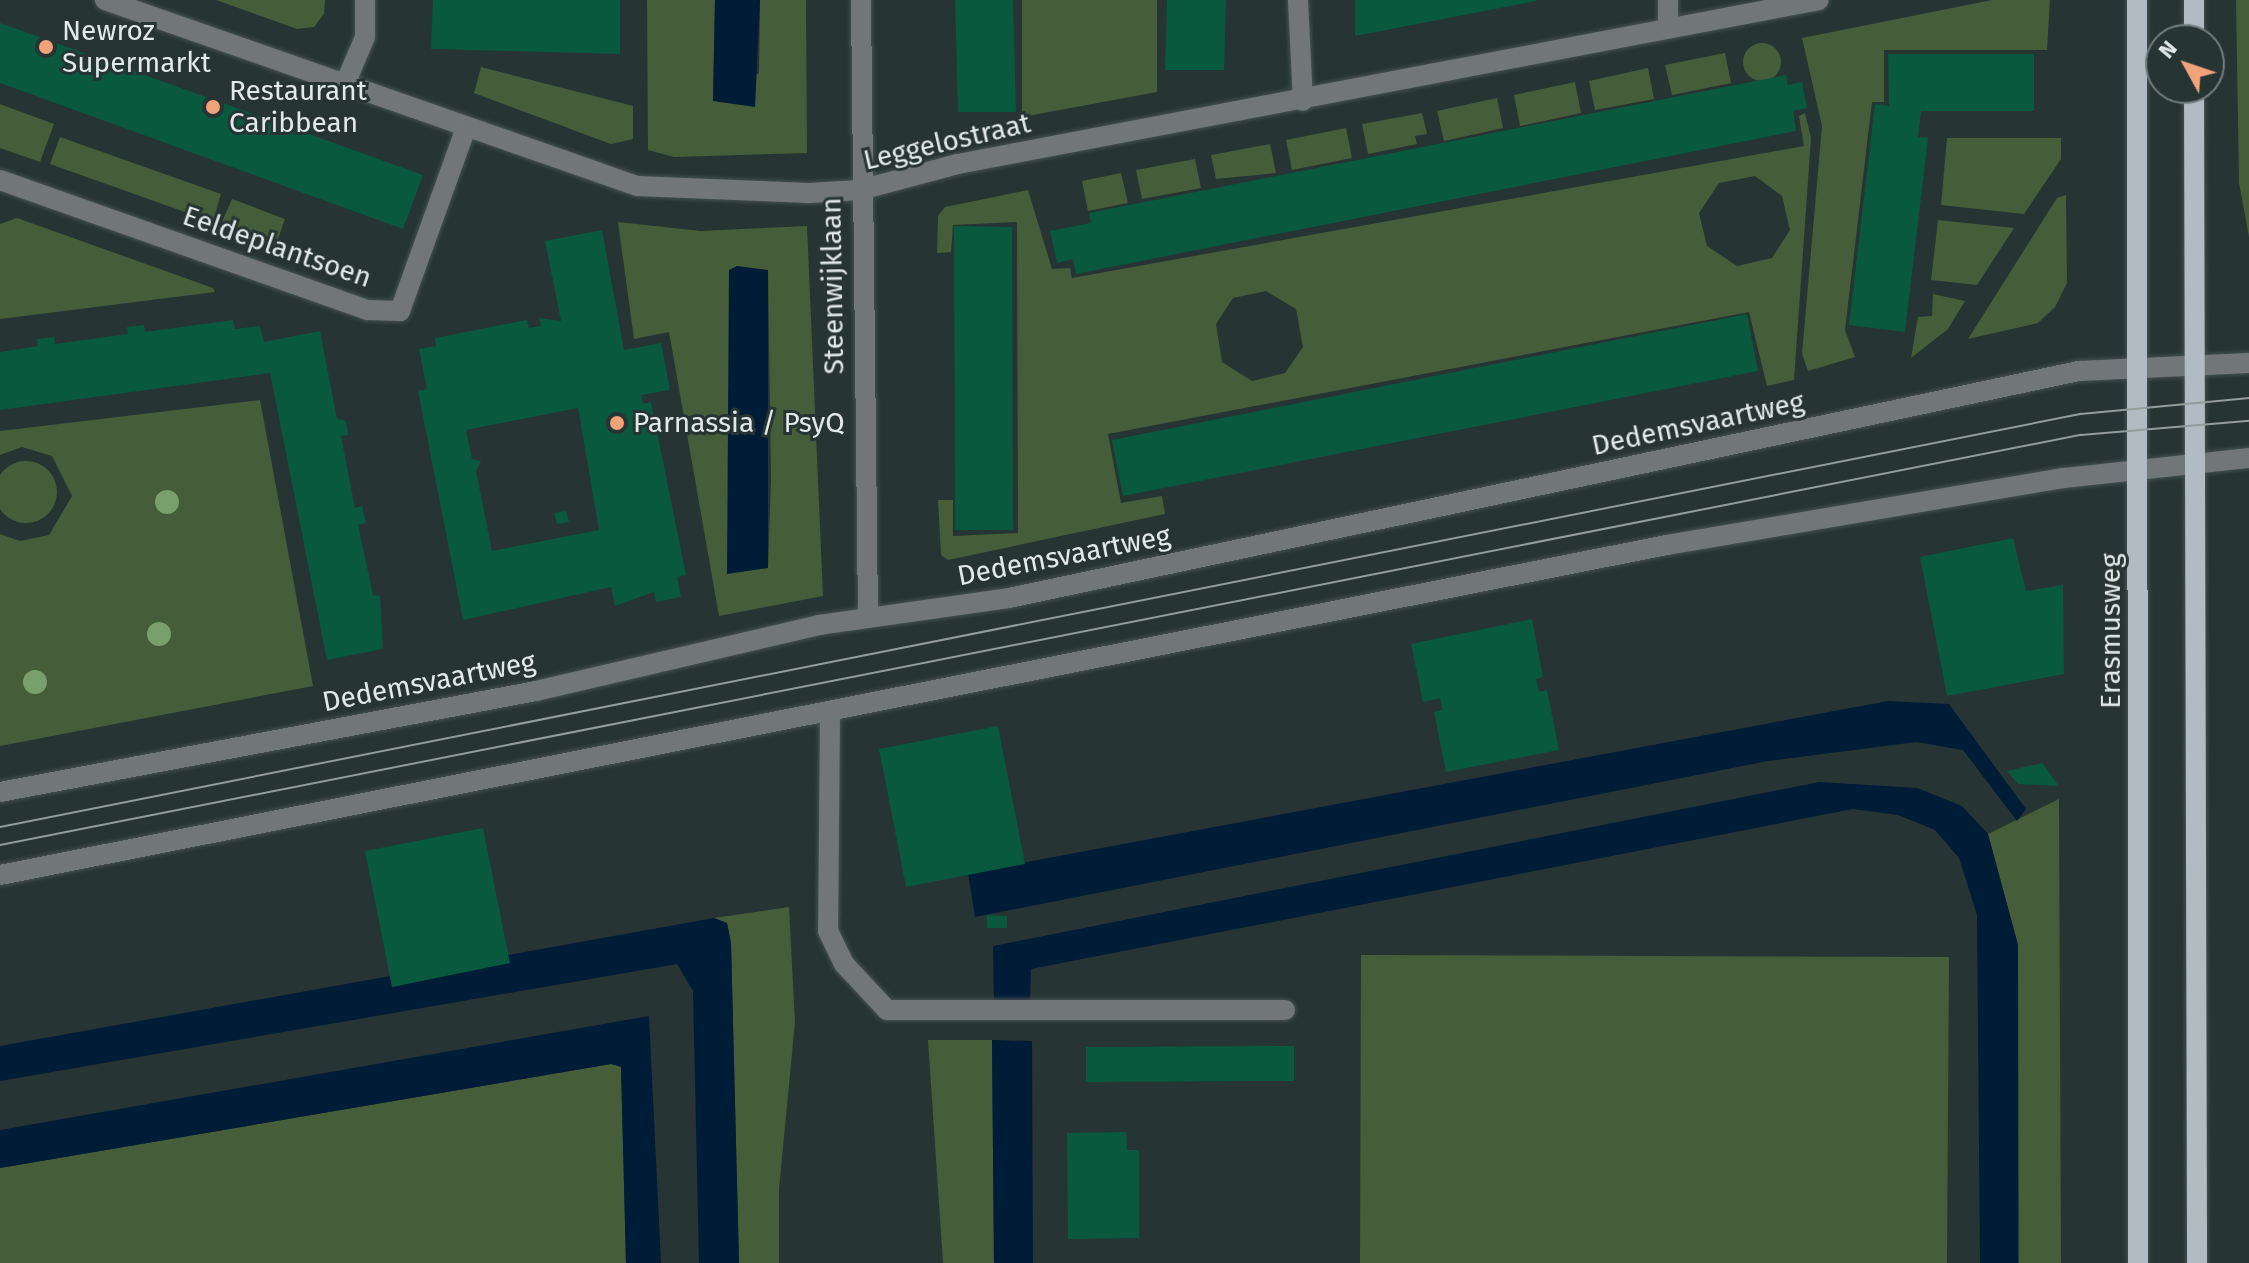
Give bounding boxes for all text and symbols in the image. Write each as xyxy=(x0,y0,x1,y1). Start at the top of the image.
place label: Newroz Supermarkt xyxy=(62,14,211,80)
north arrow xyxy=(2145,24,2225,104)
text: N xyxy=(2153,35,2183,64)
marker: Newroz Supermarkt xyxy=(37,38,55,56)
place label: Restaurant Caribbean xyxy=(229,74,367,140)
marker: Restaurant Caribbean xyxy=(204,98,222,116)
street label: Leggelostraat xyxy=(860,106,1034,178)
street label: Steenwijklaan xyxy=(815,197,851,375)
street label: Eeldeplantsoen xyxy=(178,199,376,295)
street label: Dedemsvaartweg xyxy=(1589,385,1807,463)
place label: Parnassia / PsyQ xyxy=(633,406,845,440)
marker: Parnassia / PsyQ xyxy=(608,414,626,432)
street label: Dedemsvaartweg xyxy=(955,519,1173,593)
street label: Erasmusweg xyxy=(2094,553,2128,709)
street label: Dedemsvaartweg xyxy=(320,645,538,719)

